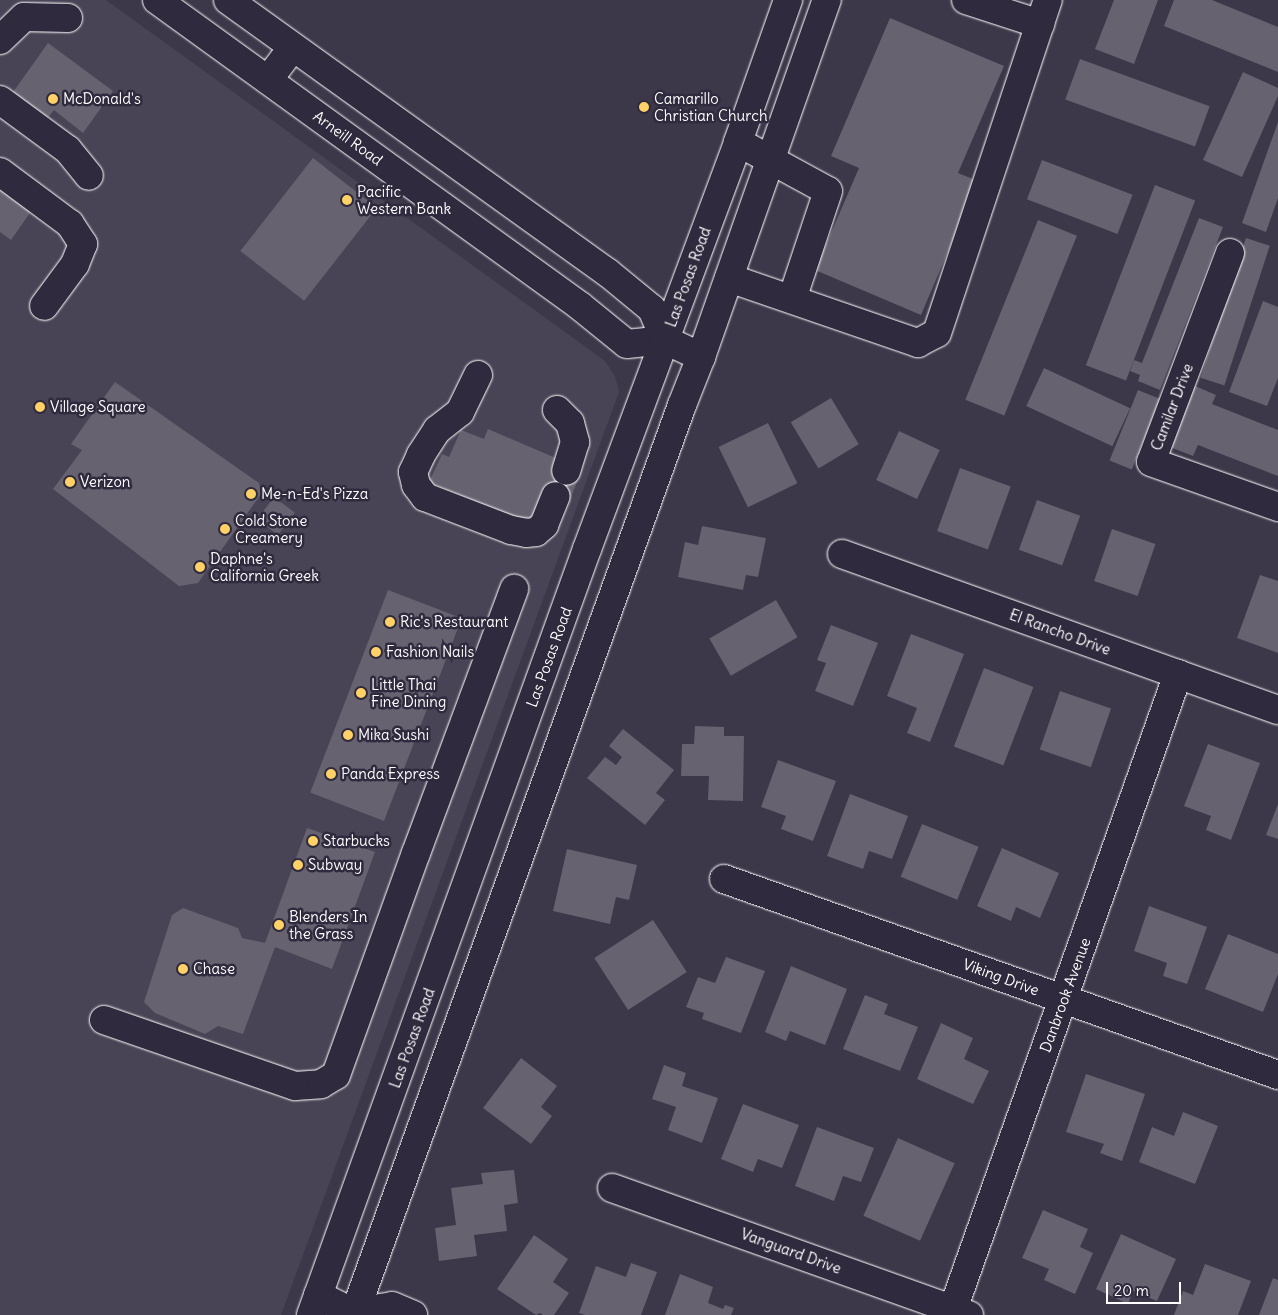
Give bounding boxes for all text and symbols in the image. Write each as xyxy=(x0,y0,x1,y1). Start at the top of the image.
place label: Camarillo Christian Church xyxy=(654,89,768,124)
place label: McDonald's xyxy=(63,90,141,108)
marker: McDonald's xyxy=(47,93,59,105)
marker: Camarillo Christian Church xyxy=(638,101,650,113)
street label: Arneill Road xyxy=(310,107,386,169)
place label: Pacific Western Bank xyxy=(357,182,451,217)
marker: Pacific Western Bank xyxy=(341,194,353,206)
street label: Las Posas Road xyxy=(662,225,714,329)
street label: Camilar Drive xyxy=(1147,361,1197,453)
place label: Village Square xyxy=(50,398,146,416)
marker: Village Square xyxy=(34,401,46,413)
place label: Verizon xyxy=(80,473,131,491)
marker: Verizon xyxy=(64,476,76,488)
place label: Me-n-Ed's Pizza xyxy=(261,485,368,503)
marker: Me-n-Ed's Pizza xyxy=(245,488,257,500)
place label: Cold Stone Creamery xyxy=(235,511,307,546)
marker: Cold Stone Creamery xyxy=(219,523,231,535)
place label: Daphne's California Greek xyxy=(210,549,319,584)
marker: Daphne's California Greek xyxy=(194,561,206,573)
street label: Las Posas Road xyxy=(523,605,575,709)
street label: El Rancho Drive xyxy=(1007,605,1113,659)
place label: Ric's Restaurant xyxy=(400,613,508,631)
marker: Ric's Restaurant xyxy=(384,616,396,628)
place label: Fashion Nails xyxy=(386,643,474,661)
marker: Fashion Nails xyxy=(370,646,382,658)
place label: Little Thai Fine Dining xyxy=(371,675,446,710)
marker: Little Thai Fine Dining xyxy=(355,687,367,699)
place label: Mika Sushi xyxy=(358,726,429,744)
marker: Mika Sushi xyxy=(342,729,354,741)
place label: Panda Express xyxy=(341,765,440,783)
marker: Panda Express xyxy=(325,768,337,780)
place label: Starbucks xyxy=(323,832,390,850)
marker: Starbucks xyxy=(307,835,319,847)
place label: Subway xyxy=(308,856,362,874)
marker: Subway xyxy=(292,859,304,871)
place label: Blenders In the Grass xyxy=(289,907,367,942)
marker: Blenders In the Grass xyxy=(273,919,285,931)
street label: Danbrook Avenue xyxy=(1036,935,1094,1055)
street label: Viking Drive xyxy=(960,955,1042,999)
place label: Chase xyxy=(193,960,235,978)
marker: Chase xyxy=(177,963,189,975)
street label: Las Posas Road xyxy=(386,986,438,1090)
street label: Vanguard Drive xyxy=(738,1225,844,1277)
scale bar xyxy=(1108,1272,1183,1304)
text: 20 m xyxy=(1114,1281,1149,1300)

